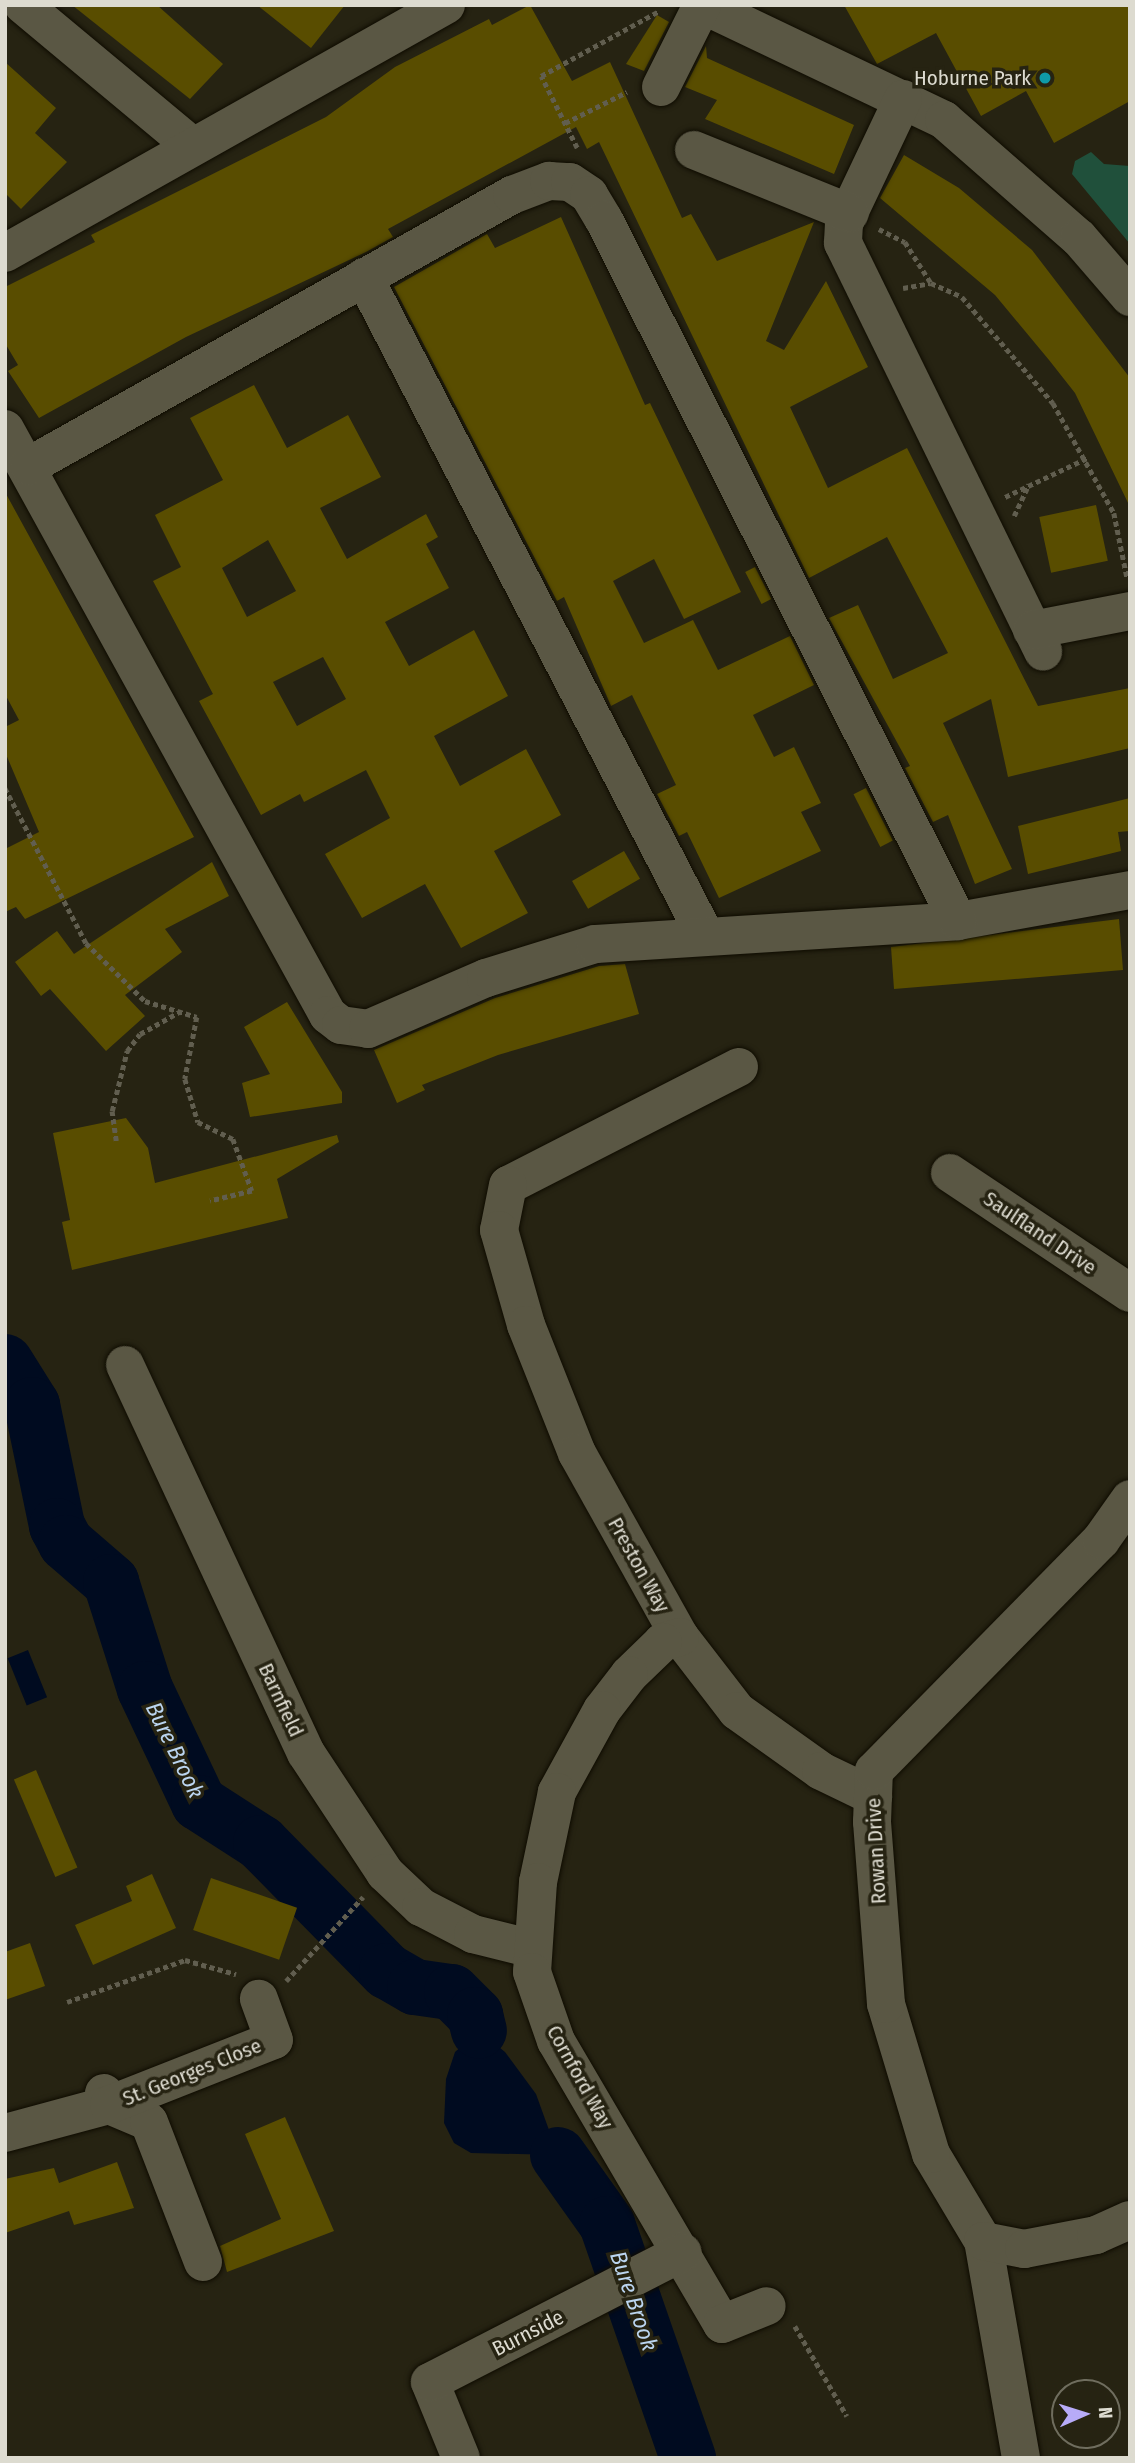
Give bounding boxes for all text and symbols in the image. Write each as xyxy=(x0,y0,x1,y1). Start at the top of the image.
place label: Hoburne Park xyxy=(914,65,1031,91)
marker: Hoburne Park xyxy=(1037,70,1053,86)
street label: Saulfland Drive xyxy=(979,1186,1101,1280)
street label: Preston Way xyxy=(603,1513,675,1617)
street label: Barnfield xyxy=(253,1659,309,1741)
water label: Bure Brook xyxy=(140,1697,210,1803)
street label: Rowan Drive xyxy=(861,1797,891,1905)
street label: Cornford Way xyxy=(541,2021,619,2133)
street label: St. Georges Close xyxy=(119,2033,265,2111)
water label: Bure Brook xyxy=(604,2248,664,2354)
street label: Burnside xyxy=(488,2304,568,2362)
north arrow xyxy=(1051,2379,1121,2449)
text: N xyxy=(1094,2407,1117,2419)

